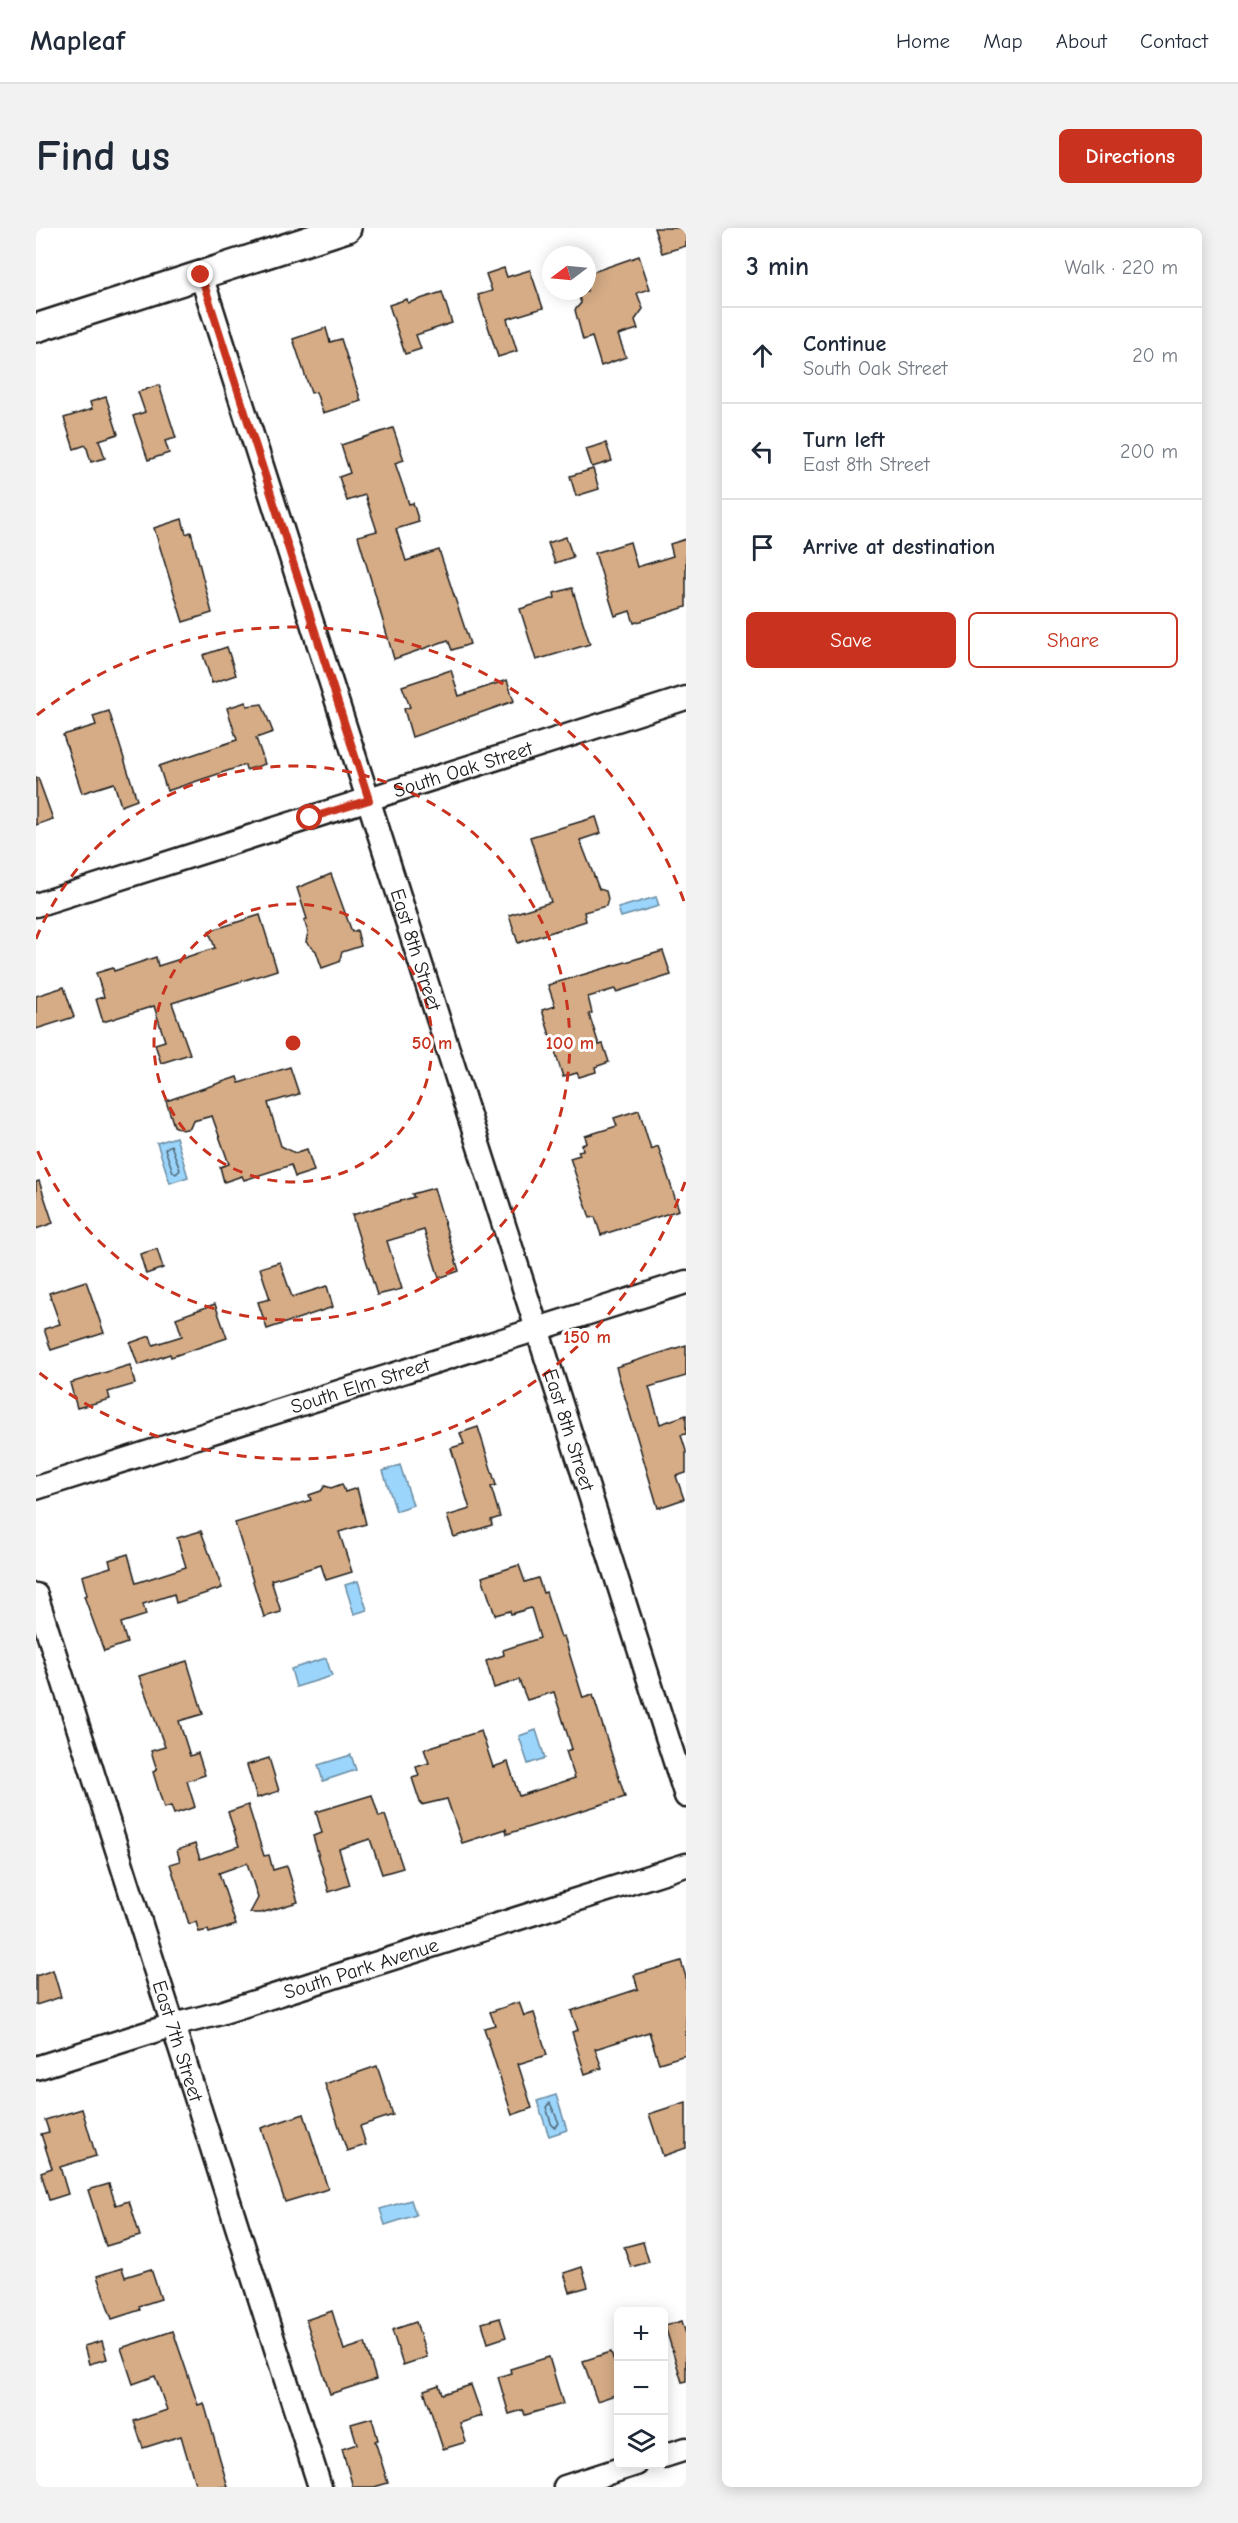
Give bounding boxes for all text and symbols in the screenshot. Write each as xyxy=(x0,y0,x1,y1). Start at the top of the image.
text: Mapleaf xyxy=(30,25,125,57)
text: Home xyxy=(896,29,950,53)
text: Map xyxy=(983,29,1023,53)
text: About xyxy=(1056,29,1107,53)
text: Contact xyxy=(1140,29,1208,53)
button: Directions xyxy=(1059,129,1202,183)
text: Find us xyxy=(36,132,170,181)
north arrow xyxy=(542,246,596,300)
text: 3 min xyxy=(746,252,809,282)
text: Walk · 220 m xyxy=(1064,256,1178,279)
route end xyxy=(187,261,213,287)
text: Continue xyxy=(803,331,886,357)
icon: ahead xyxy=(746,339,779,372)
text: 20 m xyxy=(1132,344,1178,367)
text: South Oak Street xyxy=(803,357,948,380)
text: Turn left xyxy=(803,427,885,453)
icon: left xyxy=(746,435,779,468)
text: 200 m xyxy=(1120,440,1178,463)
text: East 8th Street xyxy=(803,453,930,476)
icon: arrive xyxy=(746,531,779,564)
text: Arrive at destination xyxy=(803,534,995,560)
button: Save xyxy=(746,612,956,668)
button: Share xyxy=(968,612,1178,668)
street label: South Oak Street xyxy=(391,736,537,802)
route start xyxy=(296,804,322,830)
street label: East 8th Street xyxy=(385,886,446,1015)
centre of rings xyxy=(283,1033,303,1053)
text: 50 m xyxy=(412,1033,452,1054)
text: 100 m xyxy=(546,1033,594,1054)
text: 150 m xyxy=(563,1327,611,1348)
street label: South Elm Street xyxy=(288,1353,434,1419)
street label: East 8th Street xyxy=(539,1366,599,1495)
street label: South Park Avenue xyxy=(281,1933,441,2004)
street label: East 7th Street xyxy=(147,1978,208,2106)
map controls xyxy=(614,2307,668,2469)
button: + xyxy=(614,2307,668,2361)
button: − xyxy=(614,2361,668,2415)
button: layers xyxy=(614,2415,668,2469)

